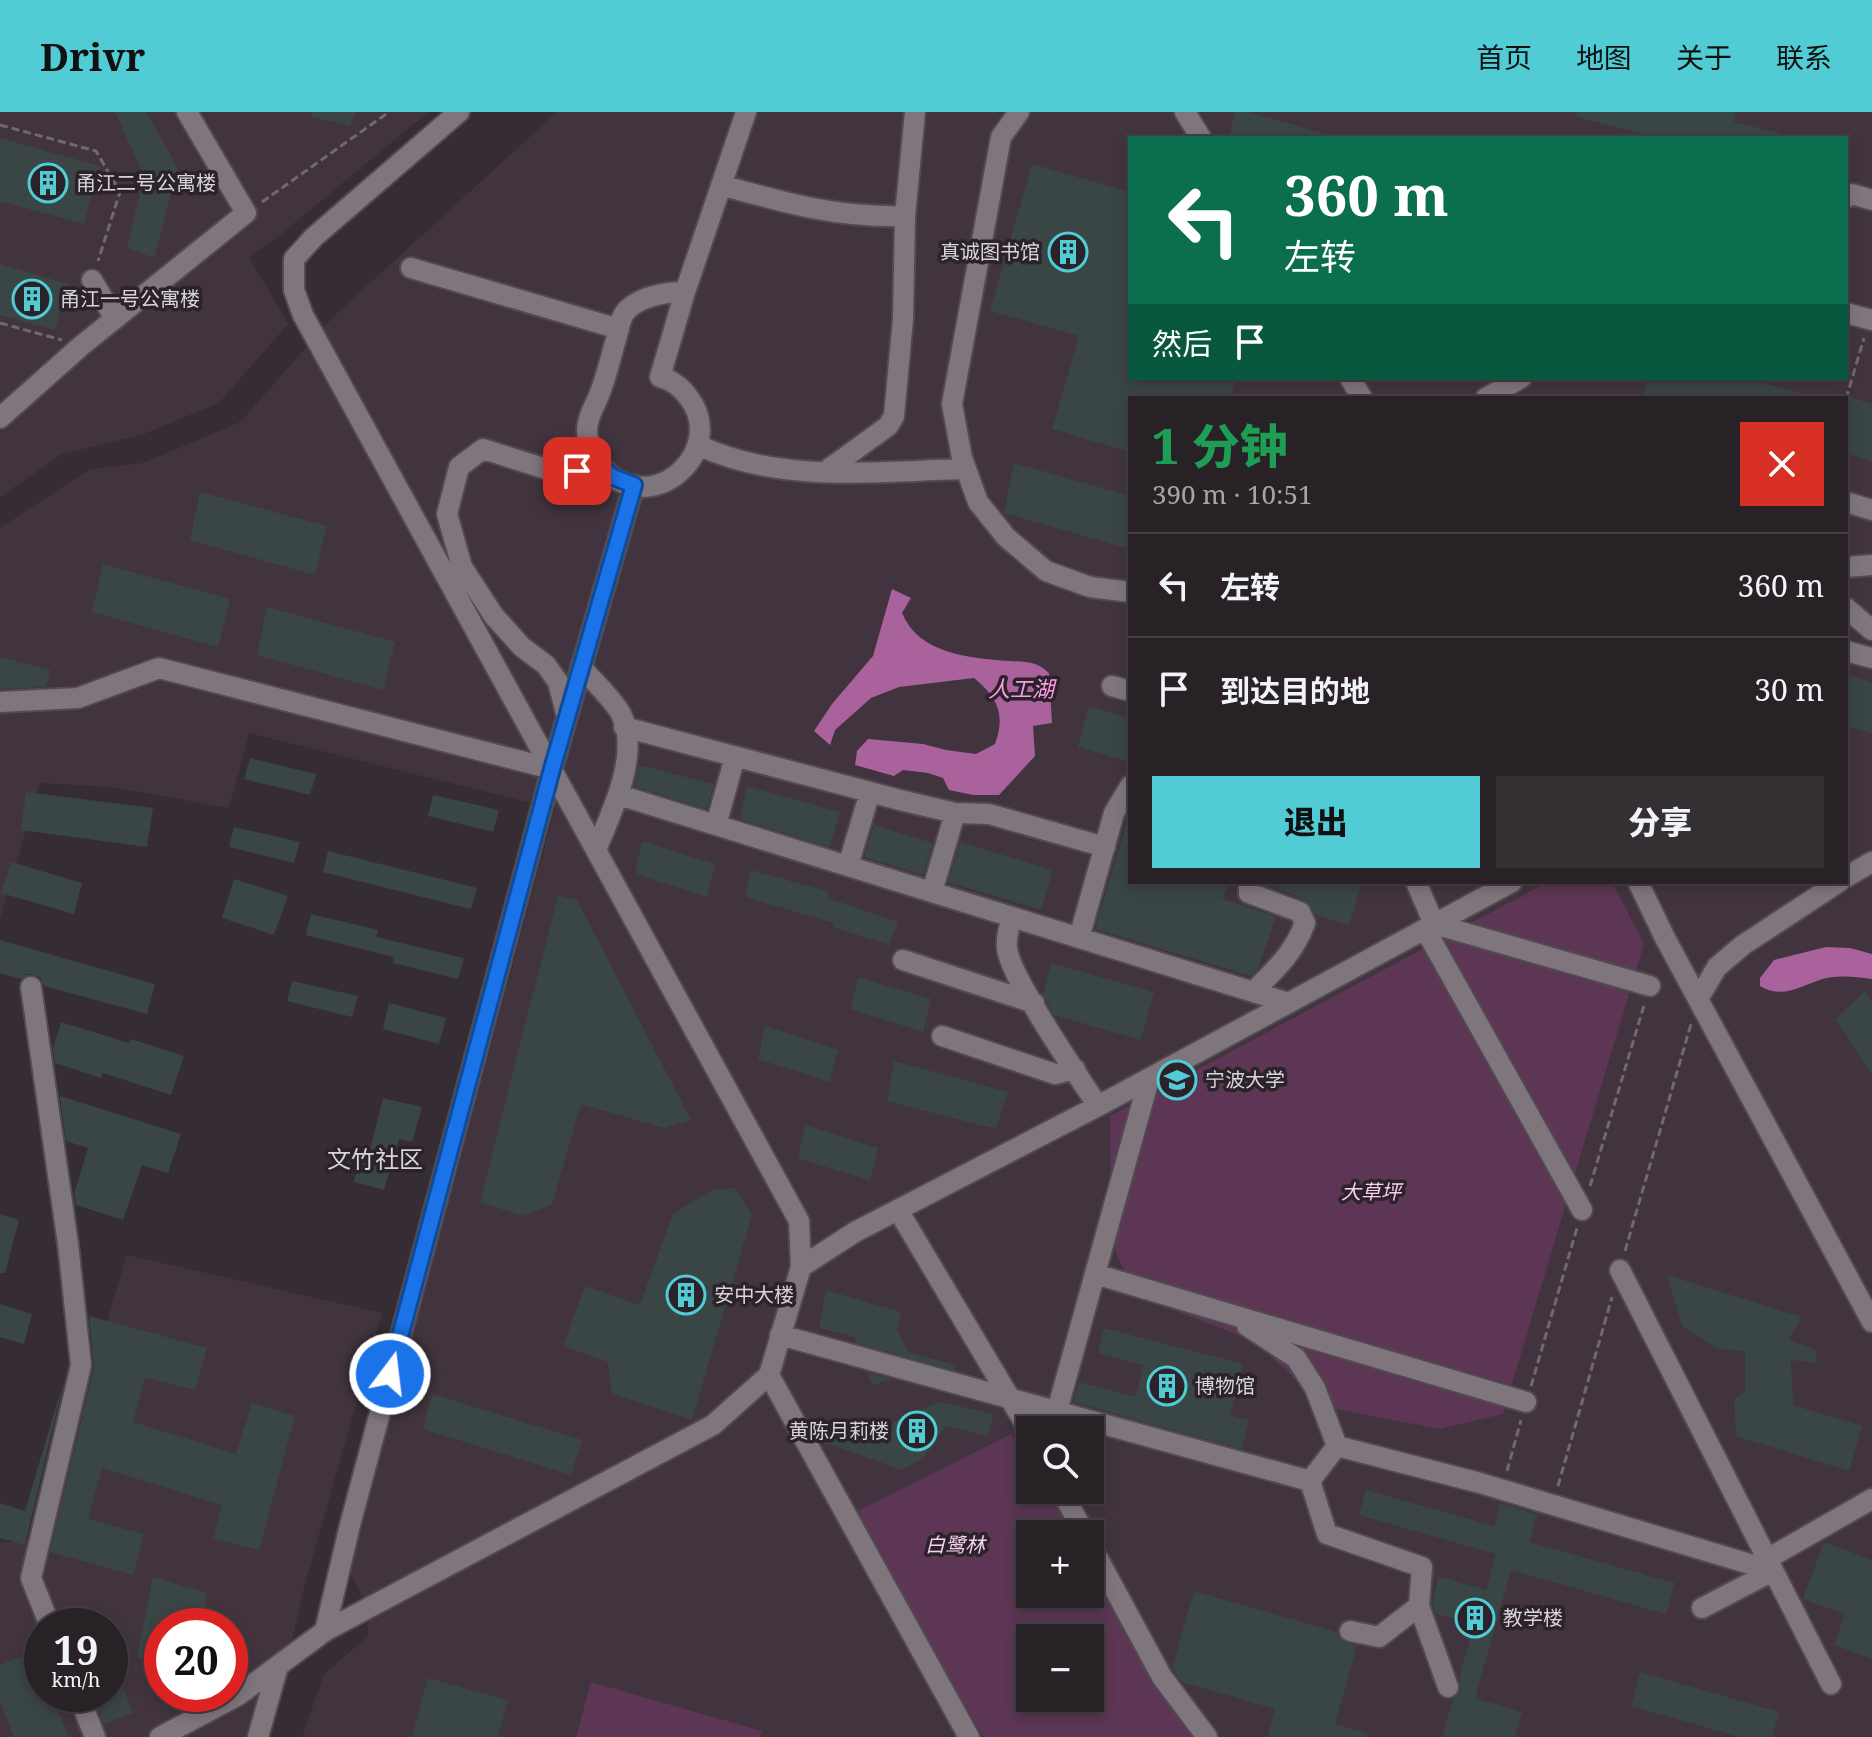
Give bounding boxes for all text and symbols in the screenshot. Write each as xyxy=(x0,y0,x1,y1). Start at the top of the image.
text: Drivr xyxy=(40,30,145,82)
text: 首页 xyxy=(1476,38,1532,76)
text: 地图 xyxy=(1576,38,1632,76)
text: 关于 xyxy=(1676,38,1732,76)
text: 联系 xyxy=(1776,38,1832,76)
text: 360 m xyxy=(1284,156,1449,232)
building icon: 甬江二号公寓楼 xyxy=(27,162,69,204)
icon: left xyxy=(1152,168,1256,272)
place label: 甬江二号公寓楼 xyxy=(76,169,216,196)
building icon: 真诚图书馆 xyxy=(1047,231,1089,273)
text: 左转 xyxy=(1284,232,1356,281)
place label: 真诚图书馆 xyxy=(940,238,1040,265)
building icon: 甬江一号公寓楼 xyxy=(11,278,53,320)
place label: 甬江一号公寓楼 xyxy=(60,285,200,312)
icon: arrive xyxy=(1228,320,1272,364)
text: 然后 xyxy=(1152,323,1212,364)
text: 1 分钟 xyxy=(1152,413,1288,478)
button: close xyxy=(1740,422,1824,506)
pin xyxy=(543,437,611,505)
icon: arrive xyxy=(555,449,599,493)
text: 390 m · 10:51 xyxy=(1152,476,1313,512)
icon: left xyxy=(1152,563,1196,607)
text: 360 m xyxy=(1738,565,1824,606)
text: 左转 xyxy=(1220,566,1280,607)
icon: arrive xyxy=(1152,667,1196,711)
text: 30 m xyxy=(1754,669,1824,710)
text: 到达目的地 xyxy=(1220,670,1370,711)
water label: 人工湖 xyxy=(988,673,1057,703)
button: 退出 xyxy=(1152,776,1480,868)
button: 分享 xyxy=(1496,776,1824,868)
school or university icon: 宁波大学 xyxy=(1156,1059,1198,1101)
place label: 宁波大学 xyxy=(1205,1066,1285,1093)
district label: 文竹社区 xyxy=(327,1142,423,1175)
park label: 大草坪 xyxy=(1341,1178,1404,1205)
building icon: 安中大楼 xyxy=(665,1274,707,1316)
place label: 安中大楼 xyxy=(714,1281,794,1308)
position arrow xyxy=(348,1332,432,1416)
building icon: 博物馆 xyxy=(1146,1365,1188,1407)
place label: 博物馆 xyxy=(1195,1372,1255,1399)
building icon: 黄陈月莉楼 xyxy=(896,1410,938,1452)
map controls xyxy=(1016,1416,1104,1712)
button: search xyxy=(1016,1416,1104,1504)
place label: 黄陈月莉楼 xyxy=(789,1417,889,1444)
button: + xyxy=(1016,1520,1104,1608)
park label: 白鹭林 xyxy=(925,1531,987,1558)
building icon: 教学楼 xyxy=(1454,1597,1496,1639)
place label: 教学楼 xyxy=(1503,1604,1563,1631)
speed limit sign: 20 xyxy=(144,1608,248,1712)
text: 19 xyxy=(53,1622,99,1677)
button: − xyxy=(1016,1624,1104,1712)
text: km/h xyxy=(51,1666,101,1693)

